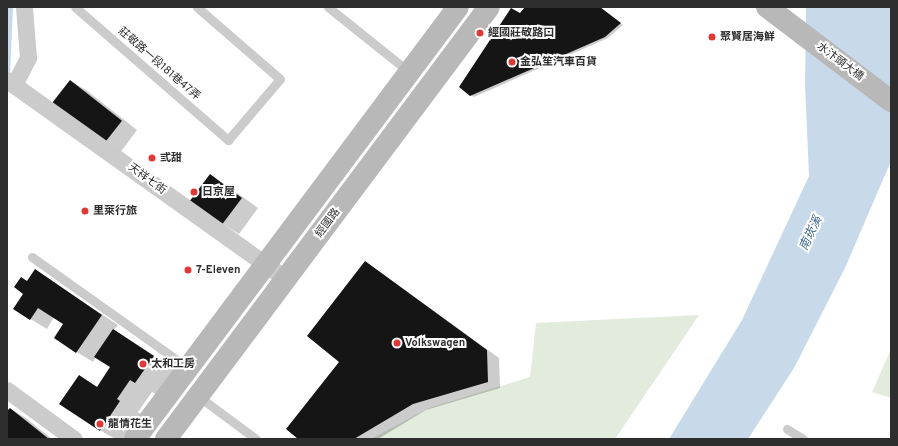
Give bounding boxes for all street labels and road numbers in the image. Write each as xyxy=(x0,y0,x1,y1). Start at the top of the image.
street label: 莊敬路一段181巷47弄 xyxy=(115,25,203,103)
street label: 水汴頭大橋 xyxy=(814,40,866,84)
street label: 天祥七街 xyxy=(125,161,169,197)
street label: 經國路 xyxy=(313,206,343,240)

